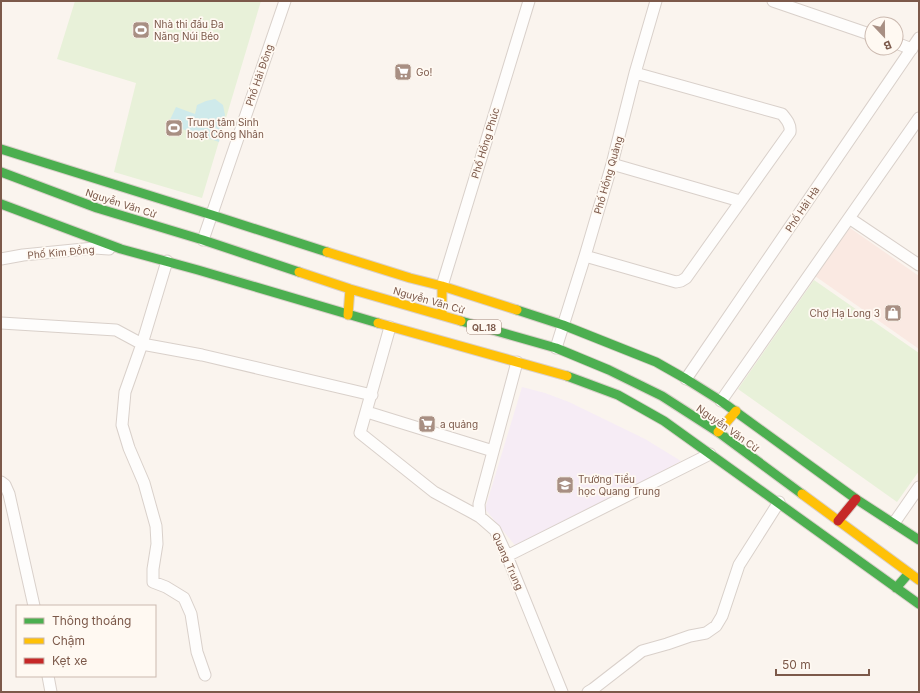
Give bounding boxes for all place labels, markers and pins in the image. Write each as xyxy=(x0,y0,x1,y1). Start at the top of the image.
place label: Nhà thi đấu Đa Năng Núi Béo xyxy=(154,18,224,42)
sports icon: Nhà thi đấu Đa Năng Núi Béo xyxy=(131,20,151,40)
supermarket icon: Go! xyxy=(393,62,413,82)
place label: Go! xyxy=(416,66,432,78)
place label: Trung tâm Sinh hoạt Công Nhân xyxy=(187,116,264,140)
sports icon: Trung tâm Sinh hoạt Công Nhân xyxy=(164,118,184,138)
shop icon: Chợ Hạ Long 3 xyxy=(883,303,903,323)
place label: Chợ Hạ Long 3 xyxy=(809,307,880,319)
supermarket icon: a quảng xyxy=(417,414,437,434)
place label: a quảng xyxy=(440,418,478,430)
place label: Trường Tiểu học Quang Trung xyxy=(578,473,660,497)
school or university icon: Trường Tiểu học Quang Trung xyxy=(555,475,575,495)

